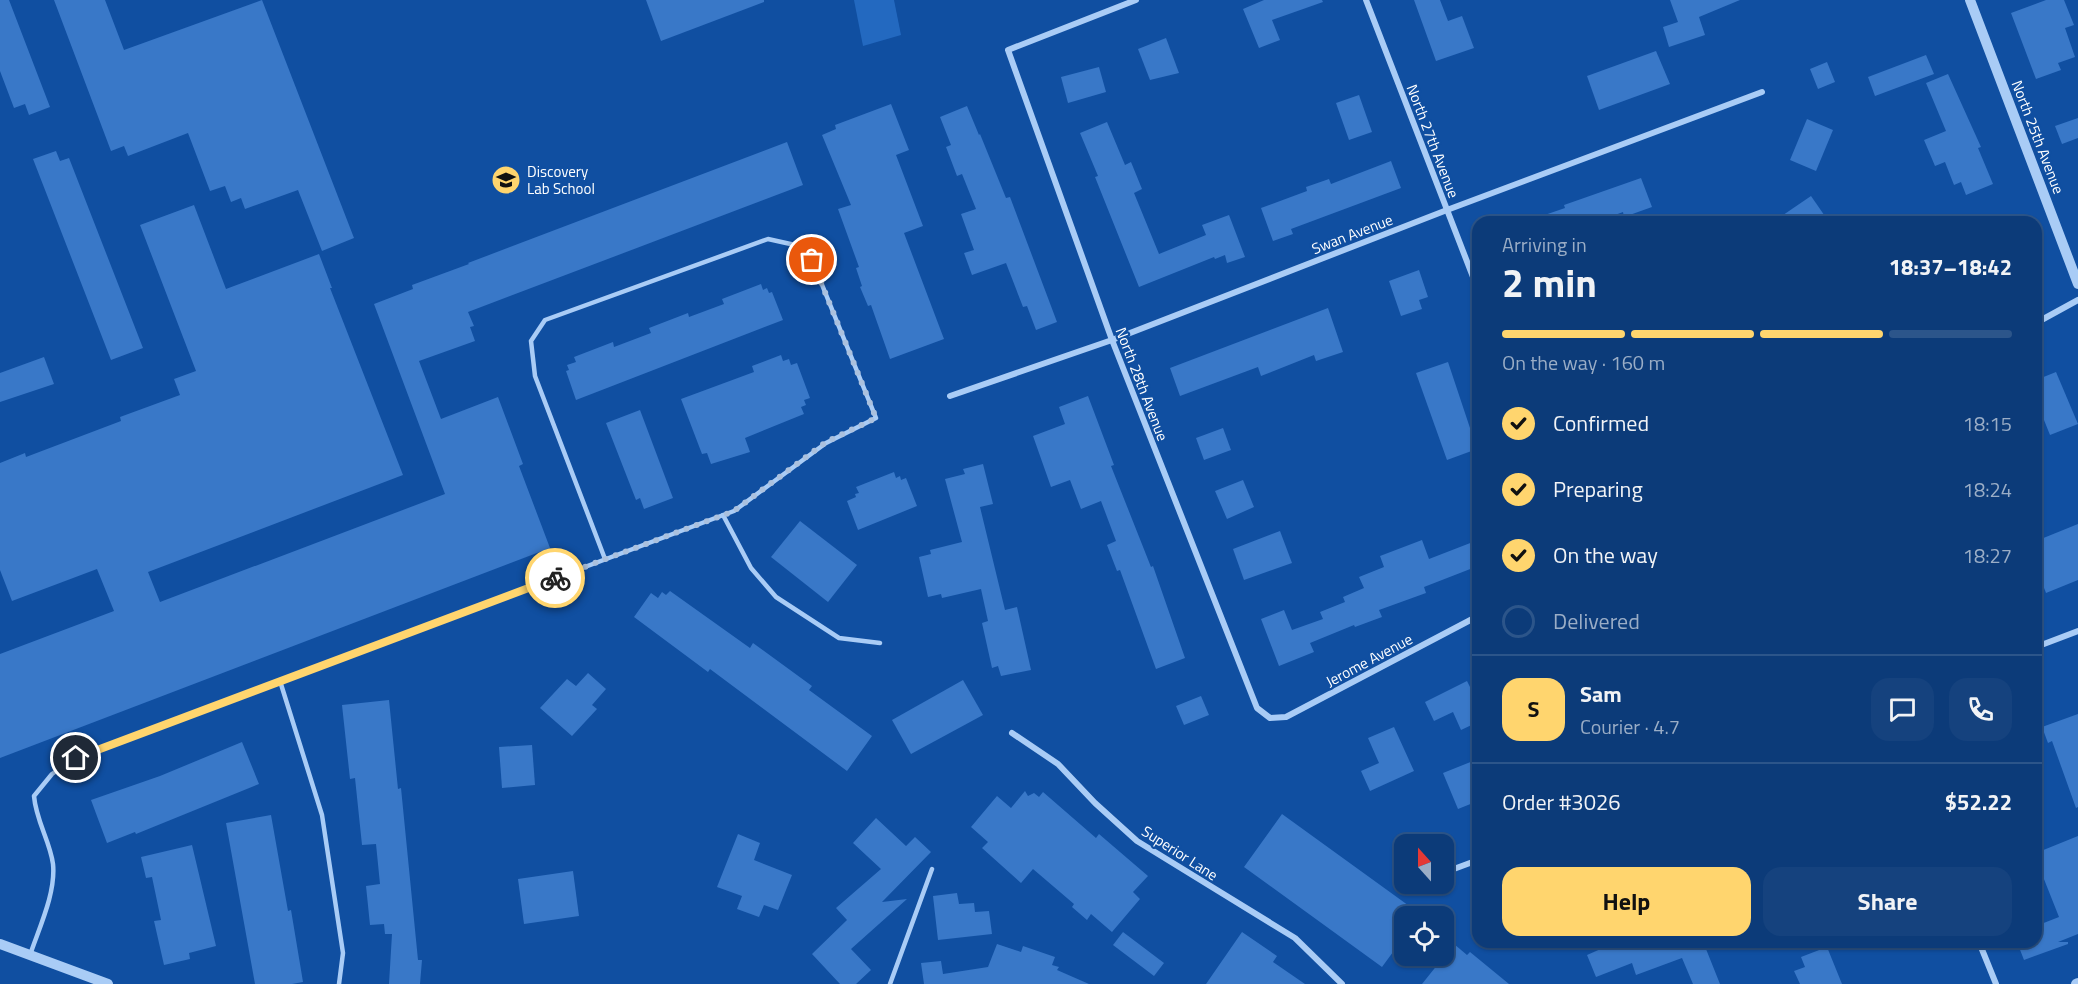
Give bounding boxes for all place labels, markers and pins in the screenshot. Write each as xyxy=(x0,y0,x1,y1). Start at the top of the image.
place label: Discovery Lab School xyxy=(527,160,595,200)
school or university icon: Discovery Lab School xyxy=(490,164,522,196)
pin xyxy=(786,234,837,285)
pin xyxy=(50,732,101,783)

